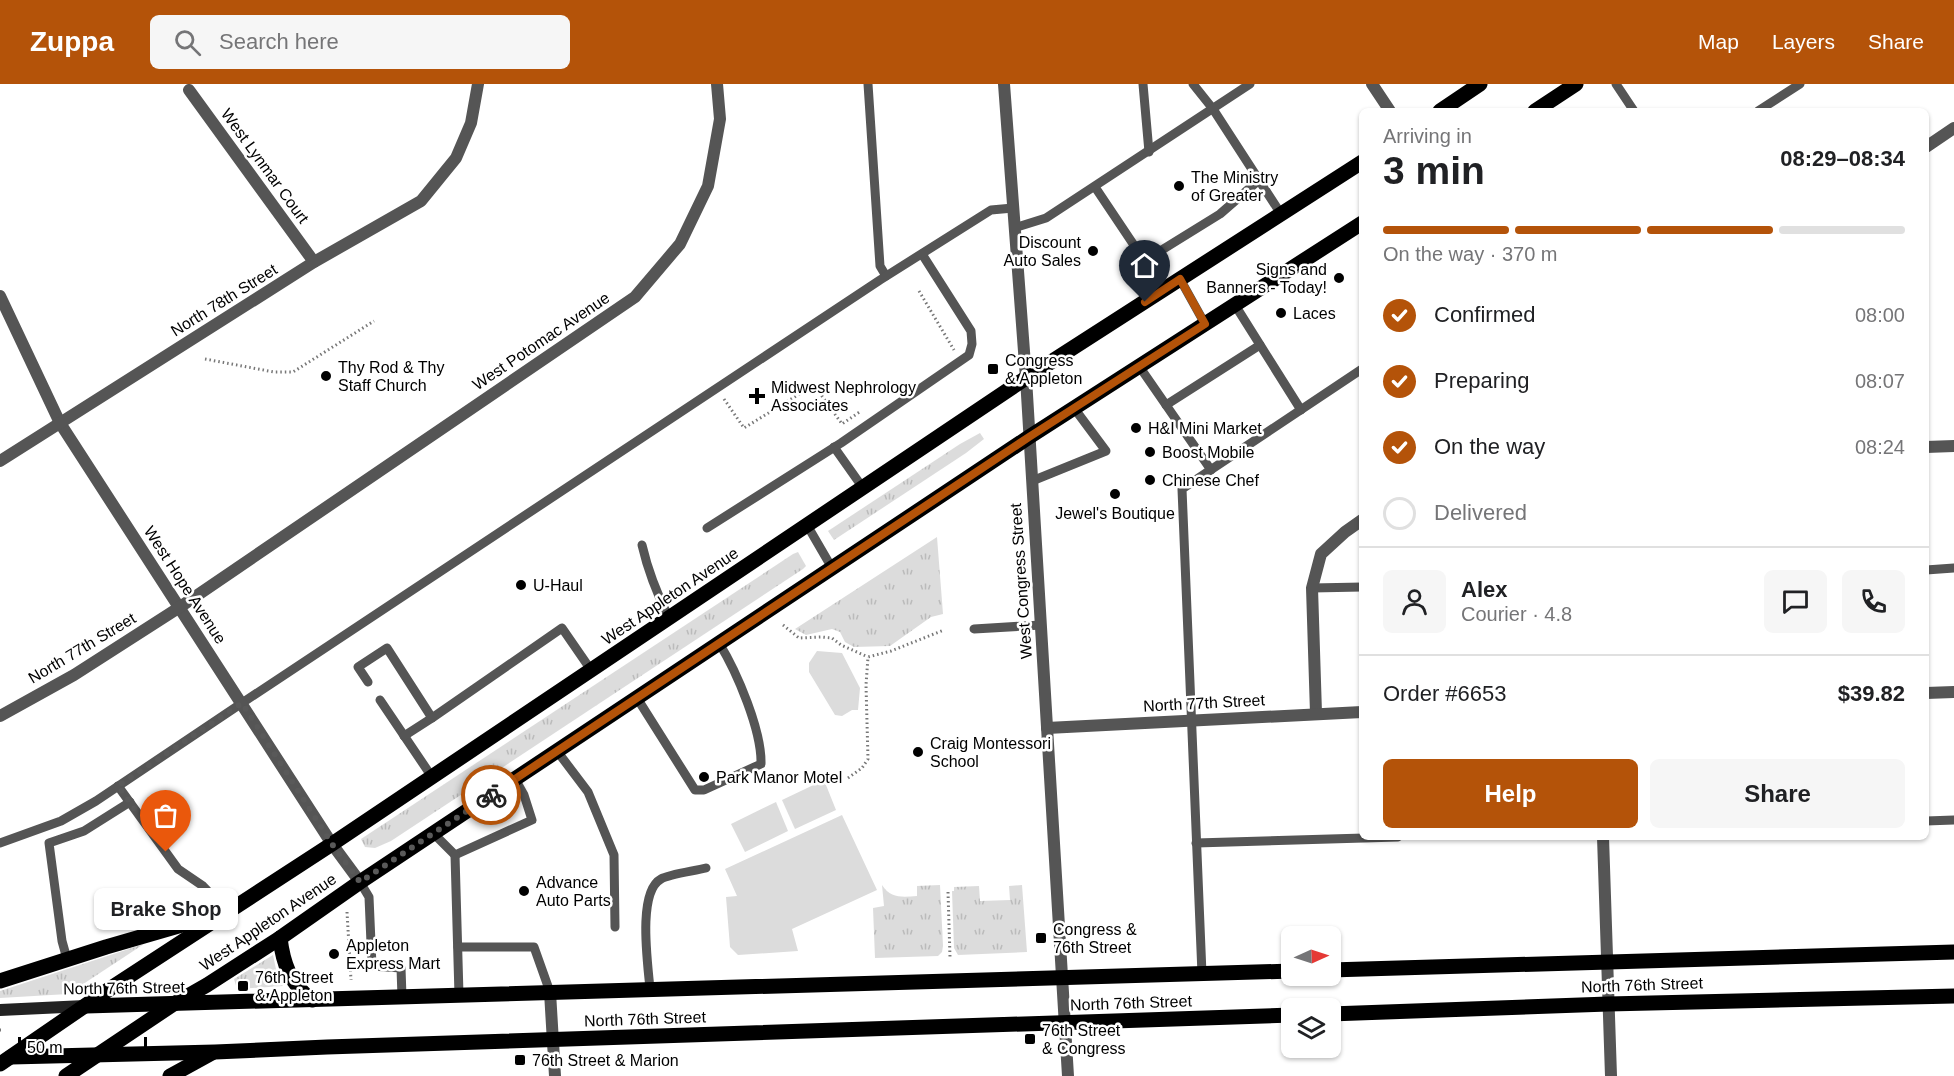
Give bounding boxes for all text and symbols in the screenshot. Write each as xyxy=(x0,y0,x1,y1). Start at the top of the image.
search box xyxy=(150,15,570,69)
text: Zuppa xyxy=(30,26,114,57)
icon: search xyxy=(171,26,204,59)
text: Search here xyxy=(219,29,339,54)
text: Map xyxy=(1698,30,1739,53)
text: Layers xyxy=(1772,30,1835,53)
text: Share xyxy=(1868,30,1924,53)
street label: West Lynmar Court xyxy=(218,106,312,227)
text: Arriving in xyxy=(1383,125,1472,147)
text: 08:29–08:34 xyxy=(1780,146,1905,171)
text: 3 min xyxy=(1383,149,1485,192)
place label: The Ministry of Greater xyxy=(1191,169,1278,204)
marker: The Ministry of Greater xyxy=(1172,179,1186,193)
place label: Discount Auto Sales xyxy=(1004,234,1082,269)
pin xyxy=(1119,240,1170,302)
text: On the way · 370 m xyxy=(1383,243,1558,265)
marker: Discount Auto Sales xyxy=(1086,244,1100,258)
icon: home xyxy=(1128,249,1161,282)
street label: North 78th Street xyxy=(168,260,281,339)
place label: Signs and Banners - Today! xyxy=(1206,261,1327,296)
marker: Signs and Banners - Today! xyxy=(1332,271,1346,285)
street label: West Potomac Avenue xyxy=(469,289,613,393)
icon: check xyxy=(1383,299,1416,332)
text: Confirmed xyxy=(1434,302,1535,327)
text: 08:00 xyxy=(1855,304,1905,326)
place label: Laces xyxy=(1293,305,1336,322)
marker: Laces xyxy=(1274,306,1288,320)
place label: Congress & Appleton xyxy=(1005,352,1082,387)
place label: Thy Rod & Thy Staff Church xyxy=(338,359,444,394)
marker: Congress & Appleton xyxy=(986,362,1000,376)
icon: check xyxy=(1383,365,1416,398)
text: Preparing xyxy=(1434,368,1529,393)
marker: Thy Rod & Thy Staff Church xyxy=(319,369,333,383)
text: 08:07 xyxy=(1855,370,1905,392)
place label: Midwest Nephrology Associates xyxy=(771,379,916,414)
marker: Midwest Nephrology Associates xyxy=(748,387,766,405)
place label: H&I Mini Market xyxy=(1148,420,1262,437)
marker: H&I Mini Market xyxy=(1129,421,1143,435)
icon: check xyxy=(1383,431,1416,464)
text: On the way xyxy=(1434,434,1545,459)
text: 08:24 xyxy=(1855,436,1905,458)
place label: Boost Mobile xyxy=(1162,444,1255,461)
marker: Boost Mobile xyxy=(1143,445,1157,459)
place label: Chinese Chef xyxy=(1162,472,1260,489)
marker: Chinese Chef xyxy=(1143,473,1157,487)
marker: Jewel's Boutique xyxy=(1108,487,1122,501)
text: Delivered xyxy=(1434,500,1527,525)
street label: West Congress Street xyxy=(1007,502,1035,660)
place label: Jewel's Boutique xyxy=(1055,505,1175,522)
street label: West Hope Avenue xyxy=(141,523,229,647)
street label: West Appleton Avenue xyxy=(599,544,741,648)
button: person xyxy=(1383,570,1446,633)
button: chat xyxy=(1764,570,1827,633)
button: phone xyxy=(1842,570,1905,633)
place label: U-Haul xyxy=(533,577,583,594)
text: Alex xyxy=(1461,577,1507,602)
marker: U-Haul xyxy=(514,578,528,592)
text: Courier · 4.8 xyxy=(1461,603,1572,625)
street label: North 77th Street xyxy=(25,609,139,687)
text: Order #6653 xyxy=(1383,681,1507,706)
text: $39.82 xyxy=(1838,681,1905,706)
street label: North 77th Street xyxy=(1143,691,1266,715)
place label: Craig Montessori School xyxy=(930,735,1051,770)
marker: Craig Montessori School xyxy=(911,745,925,759)
button: Help xyxy=(1383,759,1638,828)
button: Share xyxy=(1650,759,1905,828)
courier xyxy=(461,765,521,825)
place label: Park Manor Motel xyxy=(716,769,842,786)
marker: Park Manor Motel xyxy=(697,770,711,784)
icon: bike xyxy=(475,779,508,812)
pin xyxy=(140,790,191,852)
icon: bag xyxy=(149,799,182,832)
street label: West Appleton Avenue xyxy=(197,870,339,974)
place label: Advance Auto Parts xyxy=(536,874,611,909)
marker: Advance Auto Parts xyxy=(517,884,531,898)
callout: Brake Shop xyxy=(94,888,238,930)
text: Brake Shop xyxy=(110,898,222,920)
place label: Congress & 76th Street xyxy=(1053,921,1137,956)
north arrow xyxy=(1281,926,1341,986)
map controls xyxy=(1281,926,1341,1058)
marker: Congress & 76th Street xyxy=(1034,931,1048,945)
place label: Appleton Express Mart xyxy=(346,937,441,972)
marker: Appleton Express Mart xyxy=(327,947,341,961)
place label: 76th Street & Appleton xyxy=(255,969,334,1004)
street label: North 76th Street xyxy=(1581,974,1704,996)
street label: North 76th Street xyxy=(63,978,186,998)
marker: 76th Street & Appleton xyxy=(236,979,250,993)
street label: North 76th Street xyxy=(1070,992,1193,1014)
button: layers xyxy=(1281,998,1341,1058)
street label: North 76th Street xyxy=(584,1008,707,1030)
place label: 76th Street & Congress xyxy=(1042,1022,1126,1057)
marker: 76th Street & Congress xyxy=(1023,1032,1037,1046)
scale bar xyxy=(18,1034,147,1062)
text: 50 m xyxy=(27,1039,63,1056)
place label: 76th Street & Marion xyxy=(532,1052,679,1069)
marker: 76th Street & Marion xyxy=(513,1053,527,1067)

